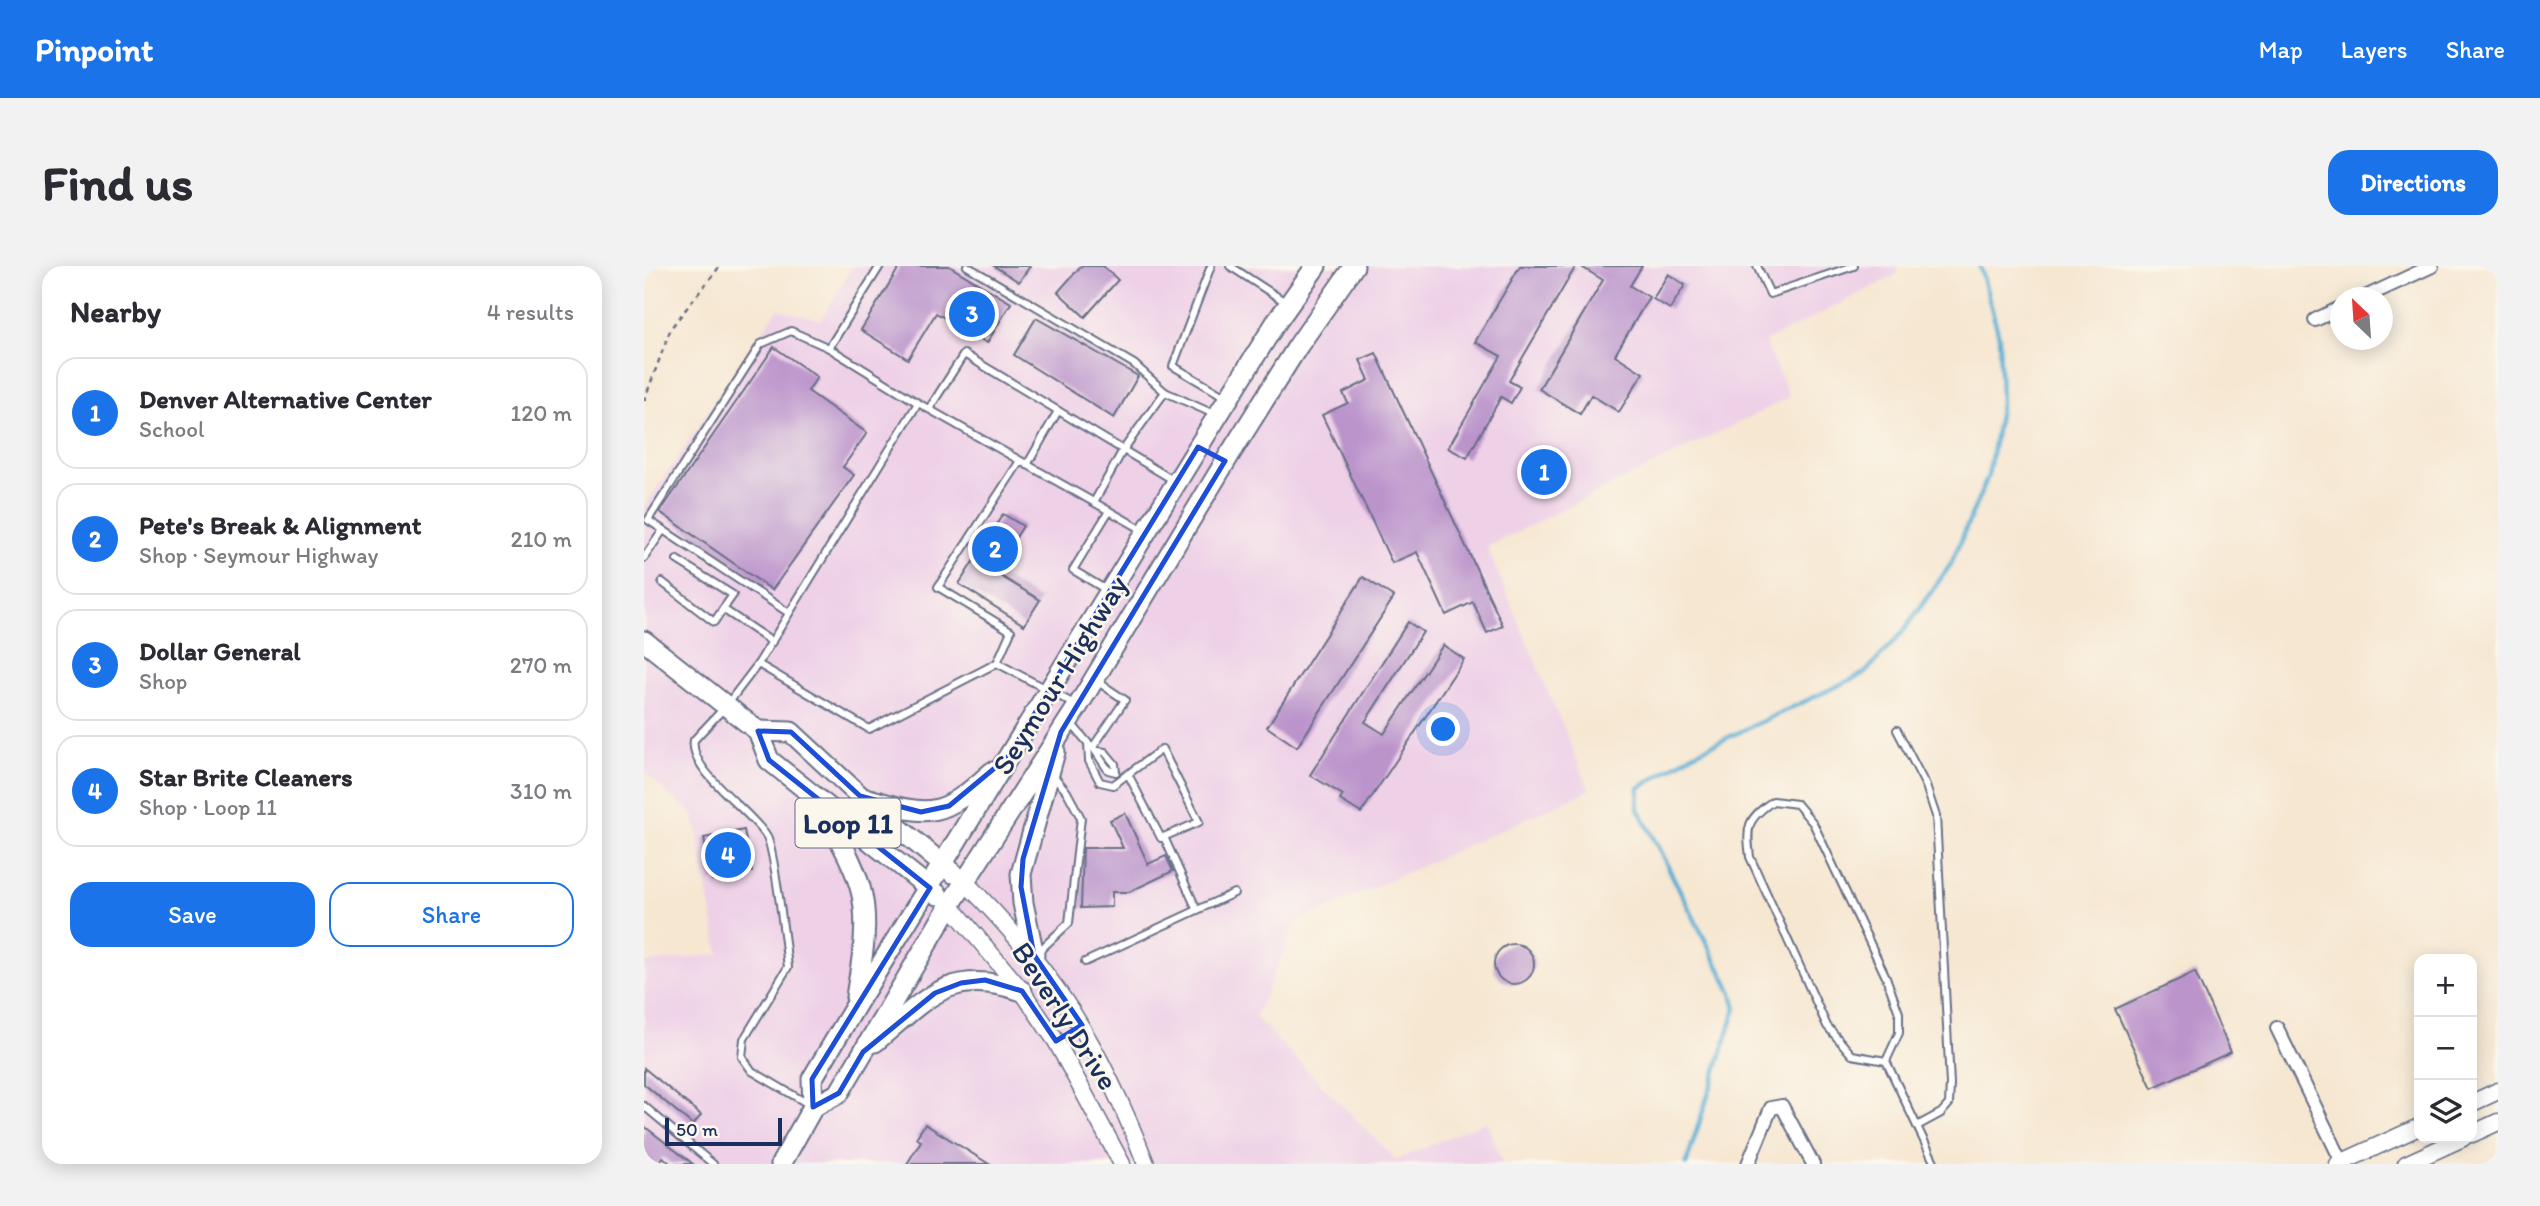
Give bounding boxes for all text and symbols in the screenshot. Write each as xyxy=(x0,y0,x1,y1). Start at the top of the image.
text: Pinpoint xyxy=(35,30,153,69)
text: Map xyxy=(2259,35,2303,64)
text: Layers xyxy=(2341,35,2408,64)
text: Share xyxy=(2446,35,2505,64)
button: Directions xyxy=(2328,150,2498,215)
text: Find us xyxy=(42,153,193,212)
north arrow xyxy=(2330,287,2393,350)
pin: 3 xyxy=(949,288,995,340)
text: Nearby xyxy=(70,293,161,330)
text: 4 results xyxy=(487,298,574,326)
text: Denver Alternative Center xyxy=(139,383,432,415)
text: 1 xyxy=(90,399,100,427)
text: 120 m xyxy=(511,399,572,427)
text: School xyxy=(139,415,204,443)
pin: 1 xyxy=(1521,446,1567,498)
text: Pete's Break & Alignment xyxy=(139,509,422,541)
pin: 2 xyxy=(972,523,1018,575)
text: 2 xyxy=(89,525,101,553)
text: 210 m xyxy=(511,525,572,553)
text: Shop · Seymour Highway xyxy=(139,541,378,569)
street label: Seymour Highway xyxy=(983,568,1136,781)
text: Dollar General xyxy=(139,635,301,667)
text: 3 xyxy=(89,651,101,679)
text: 270 m xyxy=(510,651,572,679)
text: Shop xyxy=(139,667,187,695)
your location xyxy=(1426,712,1460,746)
text: Star Brite Cleaners xyxy=(139,761,353,793)
text: 4 xyxy=(88,777,102,805)
text: 310 m xyxy=(510,777,572,805)
text: Shop · Loop 11 xyxy=(139,793,277,821)
road number: Loop 11 xyxy=(796,798,900,848)
pin: 4 xyxy=(705,829,751,881)
button: Save xyxy=(70,882,315,947)
button: Share xyxy=(329,882,574,947)
street label: Beverly Drive xyxy=(1004,935,1127,1097)
map controls xyxy=(2414,954,2477,1143)
button: + xyxy=(2414,954,2477,1017)
button: − xyxy=(2414,1017,2477,1080)
button: layers xyxy=(2414,1080,2477,1143)
scale bar xyxy=(665,1115,782,1147)
text: 50 m xyxy=(676,1118,718,1141)

